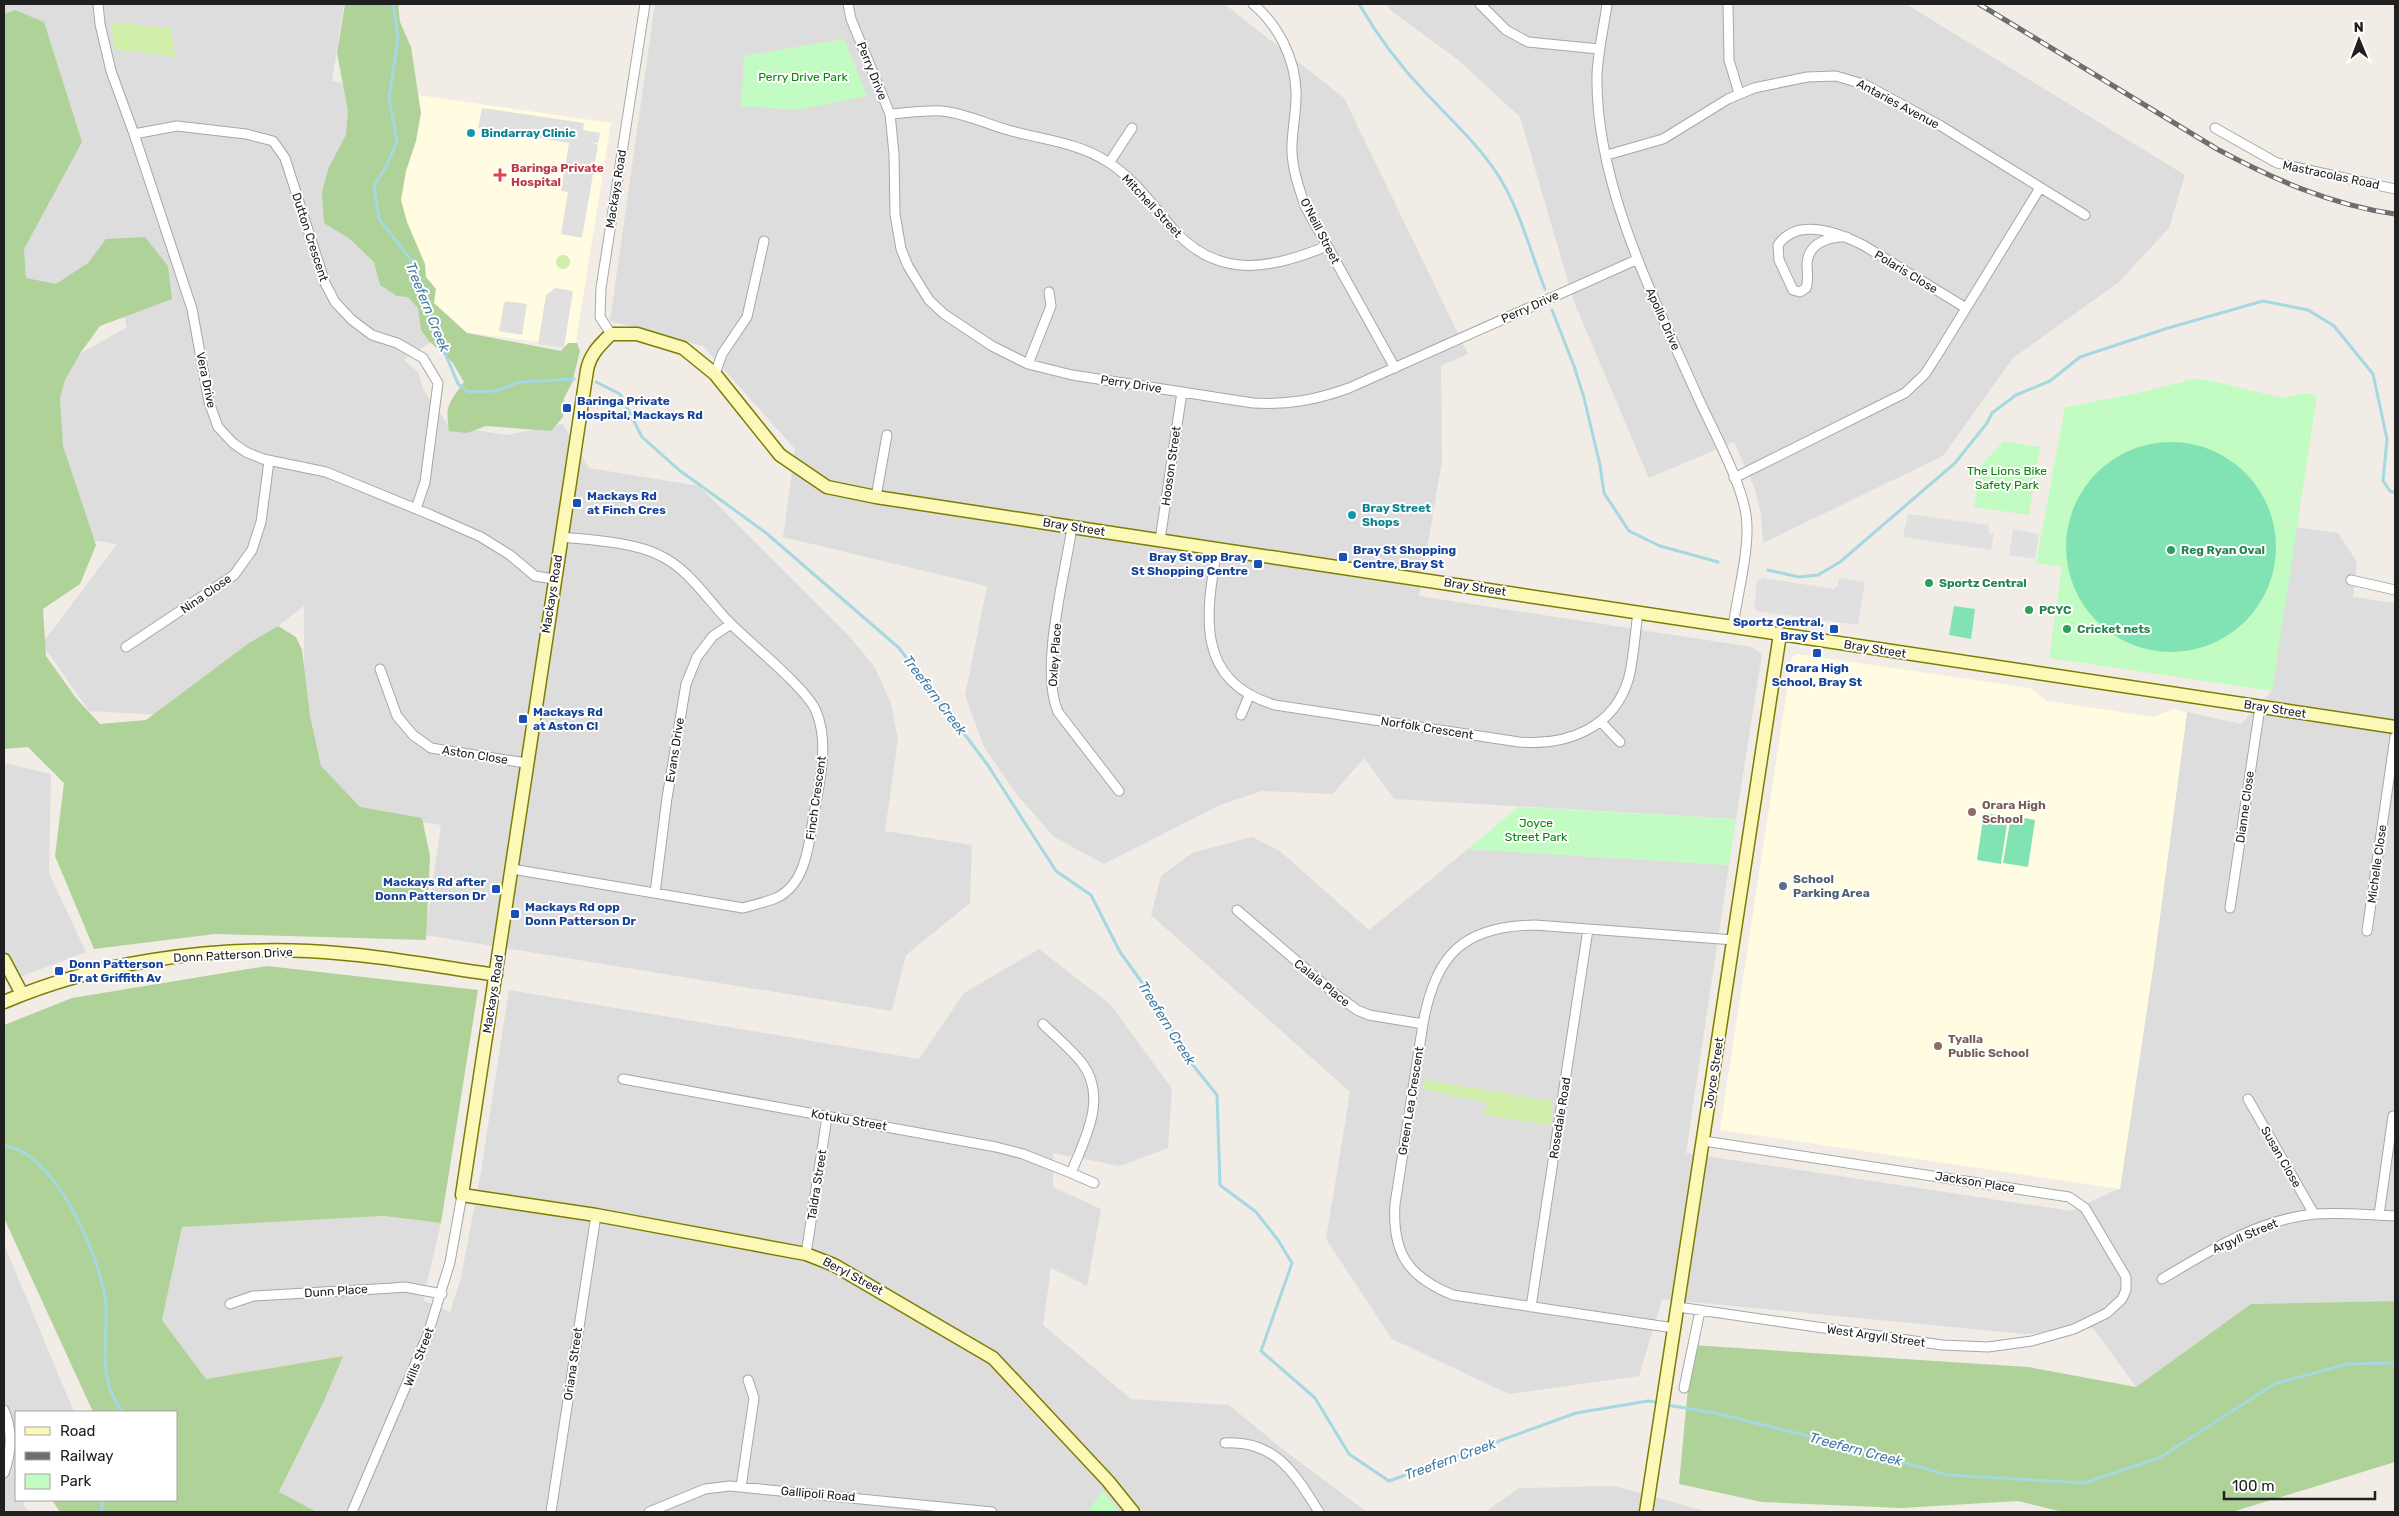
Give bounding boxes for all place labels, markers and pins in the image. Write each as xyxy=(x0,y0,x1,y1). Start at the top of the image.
place label: Bindarray Clinic xyxy=(481,126,576,140)
marker: Bindarray Clinic xyxy=(465,127,477,139)
place label: Baringa Private Hospital xyxy=(511,161,604,189)
marker: Baringa Private Hospital xyxy=(493,168,507,182)
place label: Baringa Private Hospital, Mackays Rd xyxy=(577,394,703,422)
marker: Baringa Private Hospital, Mackays Rd xyxy=(561,402,573,414)
place label: Mackays Rd at Finch Cres xyxy=(587,489,666,517)
marker: Mackays Rd at Finch Cres xyxy=(571,497,583,509)
place label: Bray Street Shops xyxy=(1362,501,1431,529)
marker: Bray Street Shops xyxy=(1346,509,1358,521)
place label: Bray St Shopping Centre, Bray St xyxy=(1353,543,1456,571)
place label: Reg Ryan Oval xyxy=(2181,543,2265,557)
marker: Reg Ryan Oval xyxy=(2165,544,2177,556)
place label: Bray St opp Bray St Shopping Centre xyxy=(1131,550,1248,578)
marker: Bray St Shopping Centre, Bray St xyxy=(1337,551,1349,563)
marker: Bray St opp Bray St Shopping Centre xyxy=(1252,558,1264,570)
place label: Sportz Central xyxy=(1939,576,2027,590)
marker: Sportz Central xyxy=(1923,577,1935,589)
place label: PCYC xyxy=(2039,603,2072,617)
marker: PCYC xyxy=(2023,604,2035,616)
place label: Sportz Central, Bray St xyxy=(1733,615,1824,643)
place label: Cricket nets xyxy=(2077,622,2151,636)
marker: Sportz Central, Bray St xyxy=(1828,623,1840,635)
marker: Cricket nets xyxy=(2061,623,2073,635)
marker: Orara High School, Bray St xyxy=(1811,647,1823,659)
place label: Orara High School, Bray St xyxy=(1772,661,1863,689)
place label: Mackays Rd at Aston Cl xyxy=(533,705,603,733)
marker: Mackays Rd at Aston Cl xyxy=(517,713,529,725)
place label: Orara High School xyxy=(1982,798,2046,826)
marker: Orara High School xyxy=(1966,806,1978,818)
place label: School Parking Area xyxy=(1793,872,1870,900)
place label: Mackays Rd after Donn Patterson Dr xyxy=(375,875,487,903)
marker: School Parking Area xyxy=(1777,880,1789,892)
marker: Mackays Rd after Donn Patterson Dr xyxy=(490,883,502,895)
place label: Mackays Rd opp Donn Patterson Dr xyxy=(525,900,637,928)
marker: Mackays Rd opp Donn Patterson Dr xyxy=(509,908,521,920)
place label: Donn Patterson Dr at Griffith Av xyxy=(69,957,164,985)
marker: Donn Patterson Dr at Griffith Av xyxy=(53,965,65,977)
place label: Tyalla Public School xyxy=(1948,1032,2029,1060)
marker: Tyalla Public School xyxy=(1932,1040,1944,1052)

